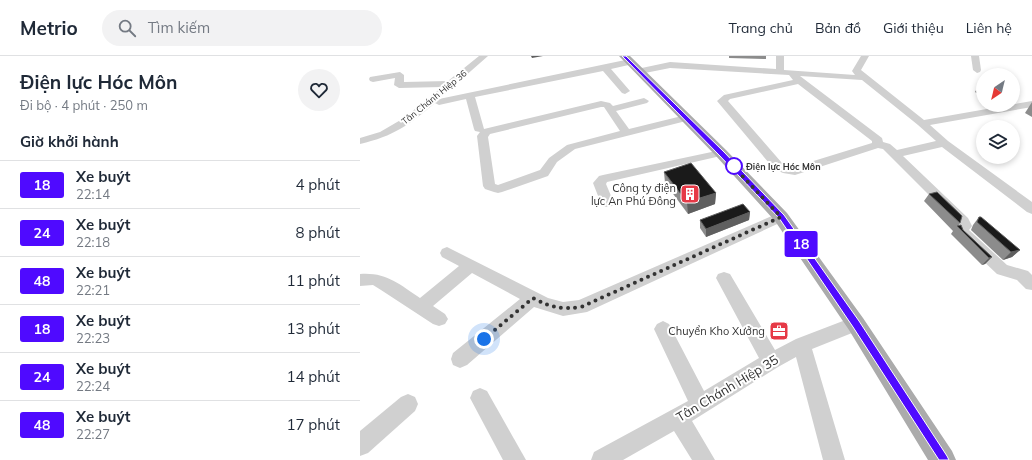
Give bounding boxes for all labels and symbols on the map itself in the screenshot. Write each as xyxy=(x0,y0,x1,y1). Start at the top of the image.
street label: Tân Chánh Hiệp 36 xyxy=(399,67,469,127)
north arrow xyxy=(976,68,1020,112)
marker: Điện lực Hóc Môn xyxy=(725,157,743,175)
place label: Điện lực Hóc Môn xyxy=(745,161,821,172)
place label: Công ty điện lực An Phú Đông xyxy=(591,181,676,208)
building icon: Công ty điện lực An Phú Đông xyxy=(679,183,701,205)
line badge: 18 xyxy=(783,231,819,257)
office icon: Chuyển Kho Xưởng xyxy=(768,320,790,342)
place label: Chuyển Kho Xưởng xyxy=(668,324,765,338)
your location xyxy=(474,329,494,349)
street label: Tân Chánh Hiệp 35 xyxy=(673,351,781,425)

